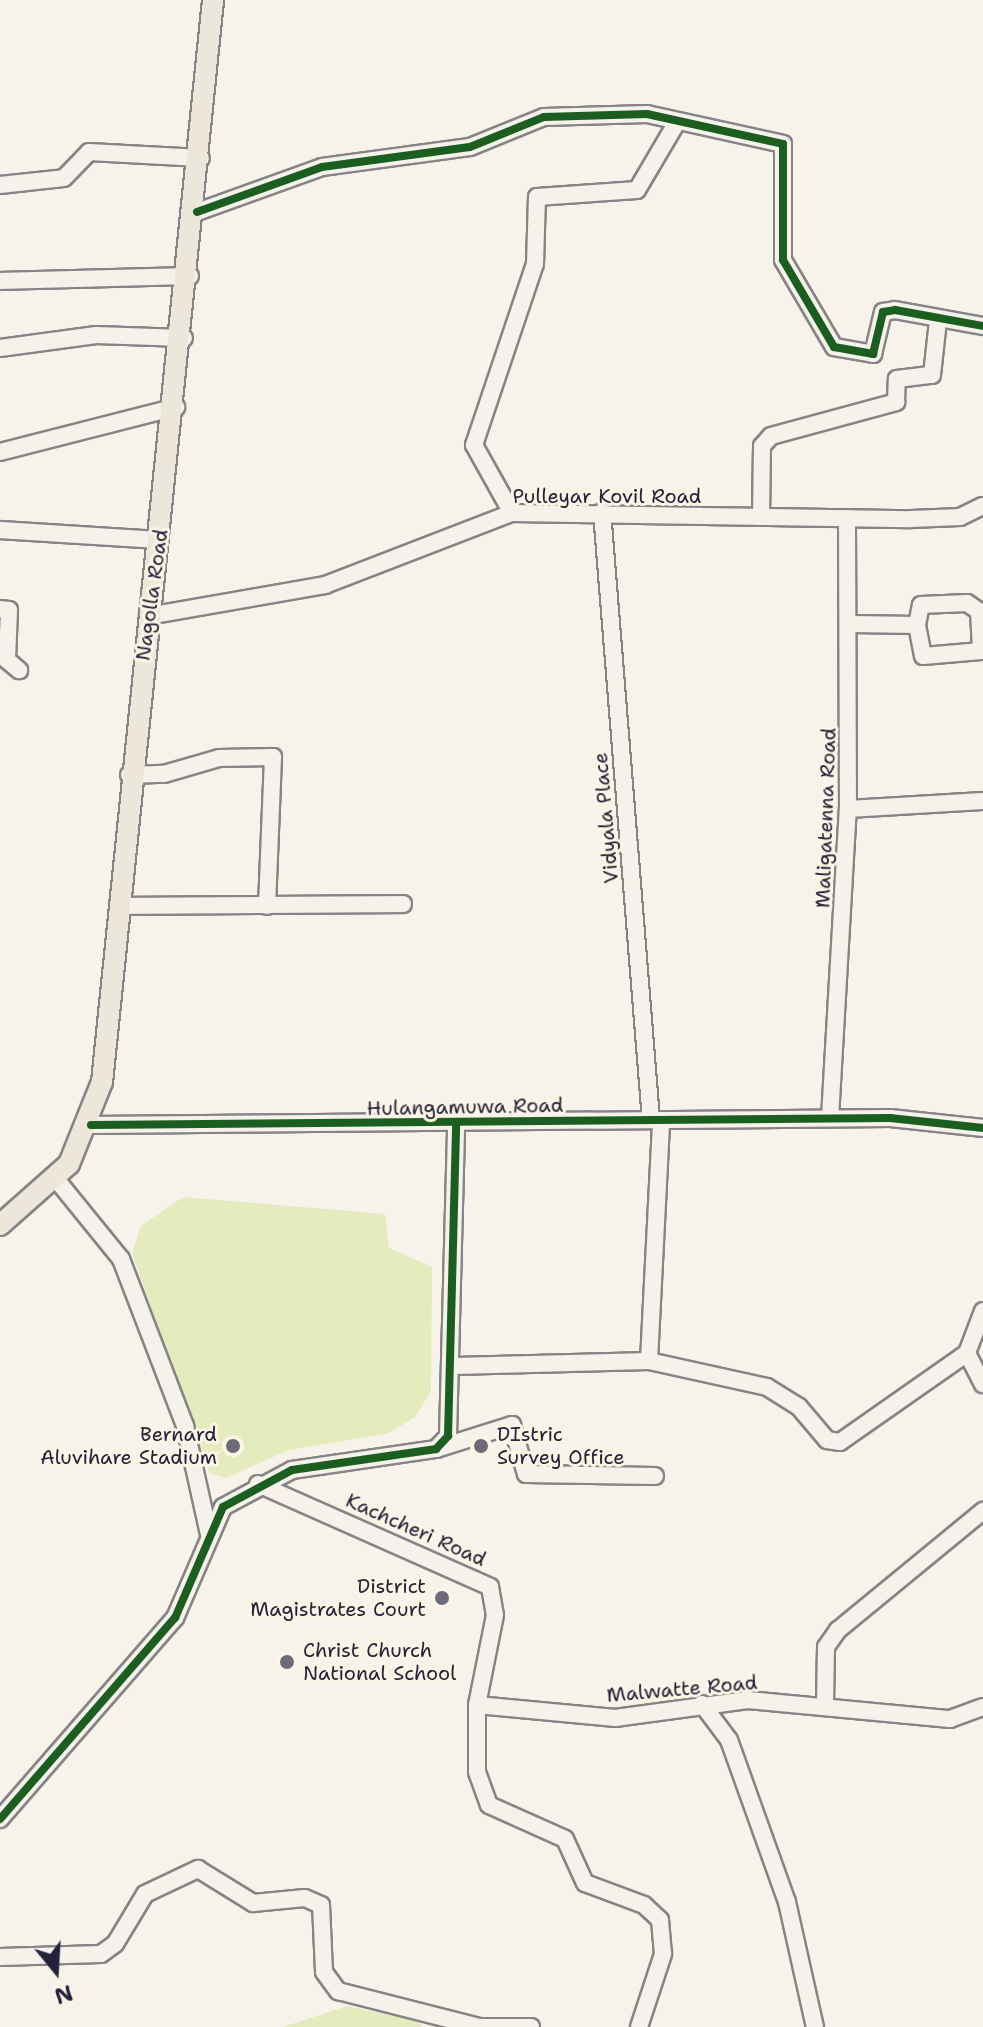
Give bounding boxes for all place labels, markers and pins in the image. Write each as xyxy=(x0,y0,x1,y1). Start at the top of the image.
place label: Bernard Aluvihare Stadium xyxy=(40,1422,217,1469)
place label: DIstric Survey Office xyxy=(497,1422,625,1469)
marker: Bernard Aluvihare Stadium xyxy=(224,1437,242,1455)
marker: DIstric Survey Office xyxy=(472,1437,490,1455)
place label: District Magistrates Court xyxy=(250,1574,426,1621)
marker: District Magistrates Court xyxy=(433,1589,451,1607)
place label: Christ Church National School xyxy=(303,1638,456,1685)
marker: Christ Church National School xyxy=(278,1653,296,1671)

